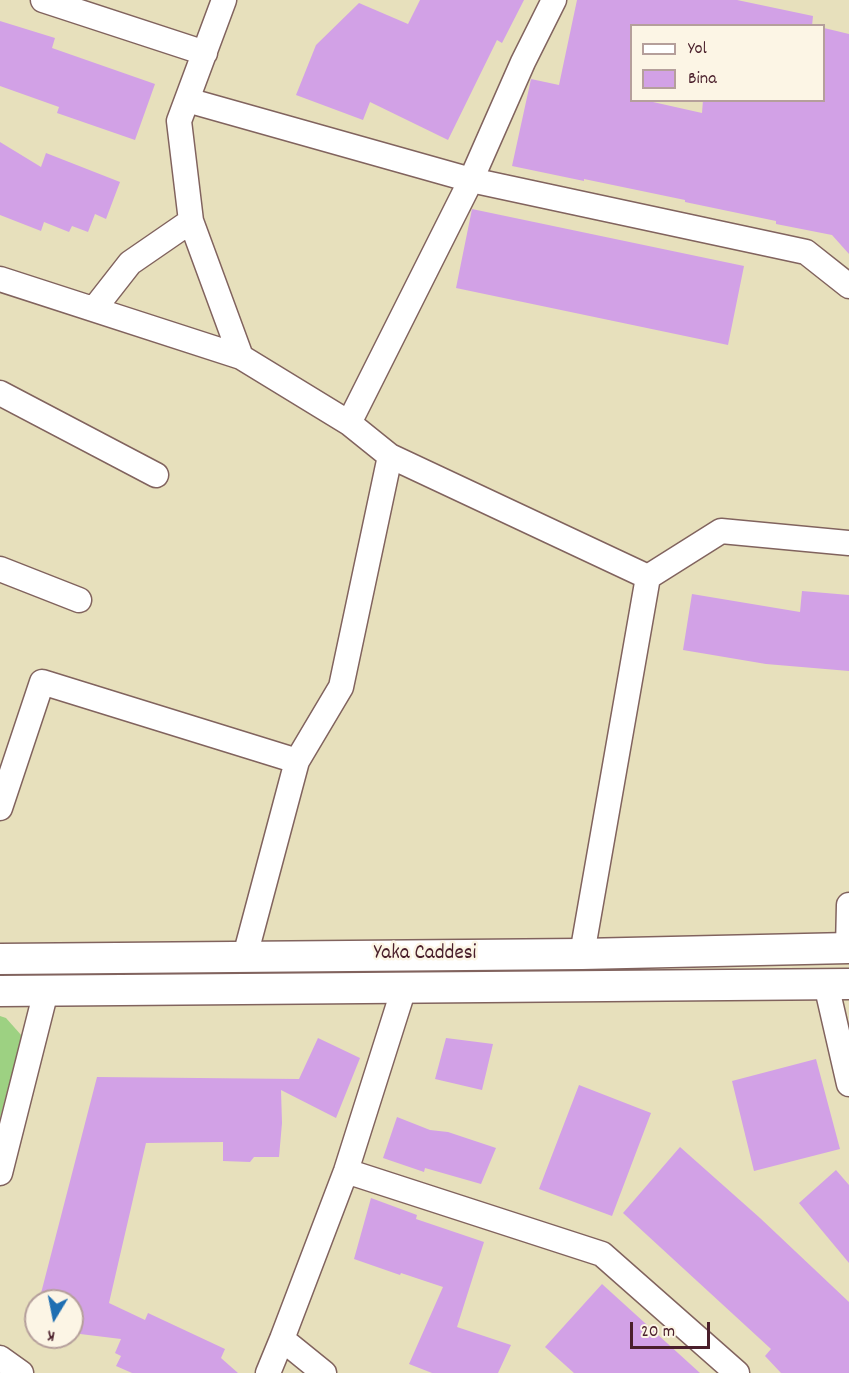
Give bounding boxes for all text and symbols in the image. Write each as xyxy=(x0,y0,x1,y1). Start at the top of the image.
legend xyxy=(630,24,825,102)
text: Yol xyxy=(688,37,707,62)
text: Bina xyxy=(688,67,717,92)
street label: Yaka Caddesi xyxy=(374,942,476,968)
north arrow xyxy=(24,1289,84,1349)
scale bar xyxy=(633,1310,712,1348)
text: 20 m xyxy=(641,1320,675,1345)
text: K xyxy=(45,1323,57,1347)

